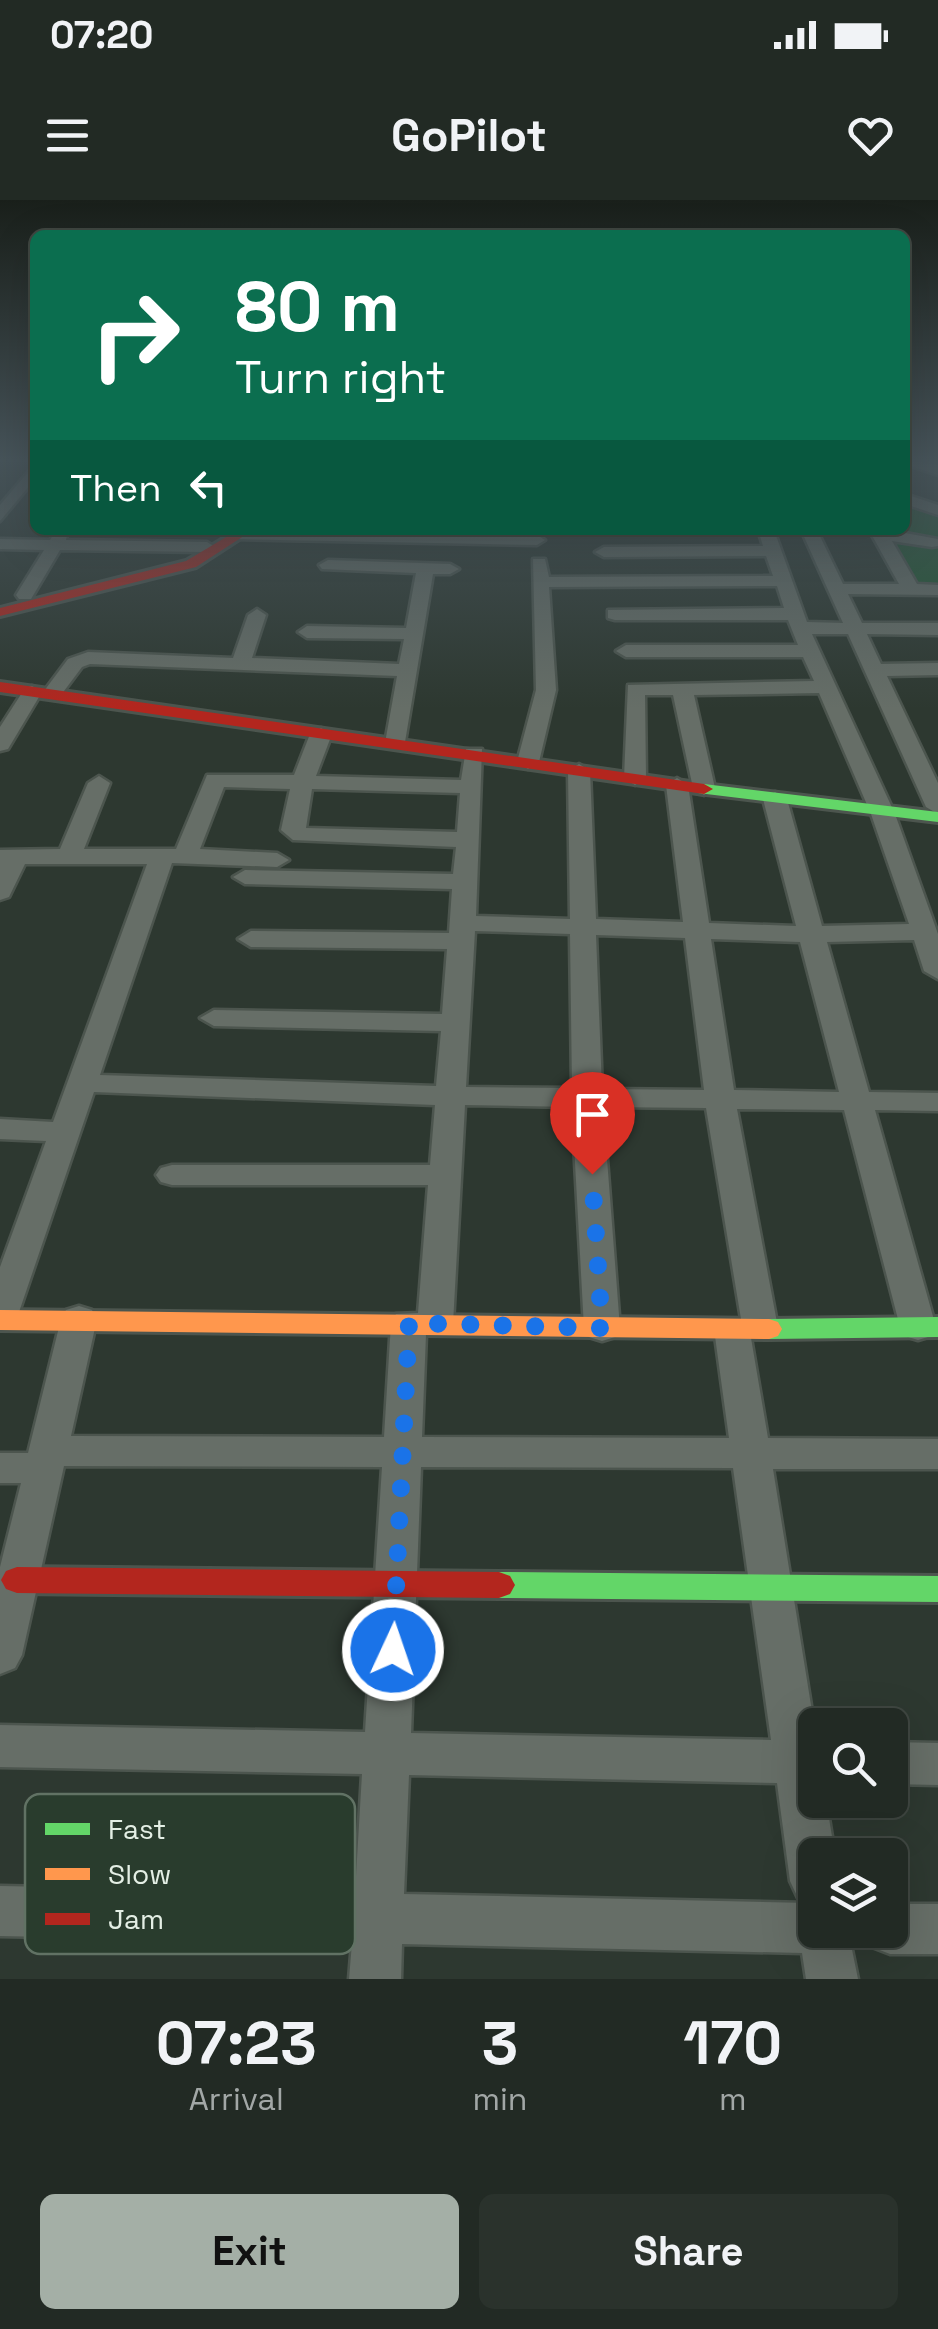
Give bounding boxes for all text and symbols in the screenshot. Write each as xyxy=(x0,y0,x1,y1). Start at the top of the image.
text: 07:20 xyxy=(50,11,153,59)
text: GoPilot xyxy=(391,107,547,164)
icon: menu xyxy=(40,108,95,163)
icon: heart xyxy=(843,108,898,163)
text: 80 m xyxy=(235,262,400,351)
icon: right xyxy=(70,270,200,400)
text: Turn right xyxy=(235,349,446,406)
icon: left xyxy=(181,460,236,515)
text: Then xyxy=(70,464,161,512)
pin xyxy=(550,1072,635,1175)
icon: arrive xyxy=(565,1087,620,1142)
position arrow xyxy=(341,1598,445,1702)
map controls xyxy=(798,1708,908,1948)
button: search xyxy=(798,1708,908,1818)
legend xyxy=(25,1794,355,1954)
text: Fast xyxy=(108,1811,166,1847)
button: layers xyxy=(798,1838,908,1948)
text: Slow xyxy=(108,1856,171,1892)
text: Jam xyxy=(108,1901,164,1937)
text: 07:23 xyxy=(156,2005,317,2082)
text: 3 xyxy=(482,2005,518,2082)
text: 170 xyxy=(683,2005,782,2082)
text: Arrival xyxy=(189,2079,284,2119)
text: min xyxy=(472,2079,527,2119)
text: m xyxy=(719,2079,746,2119)
button: Exit xyxy=(40,2194,459,2309)
button: Share xyxy=(479,2194,898,2309)

